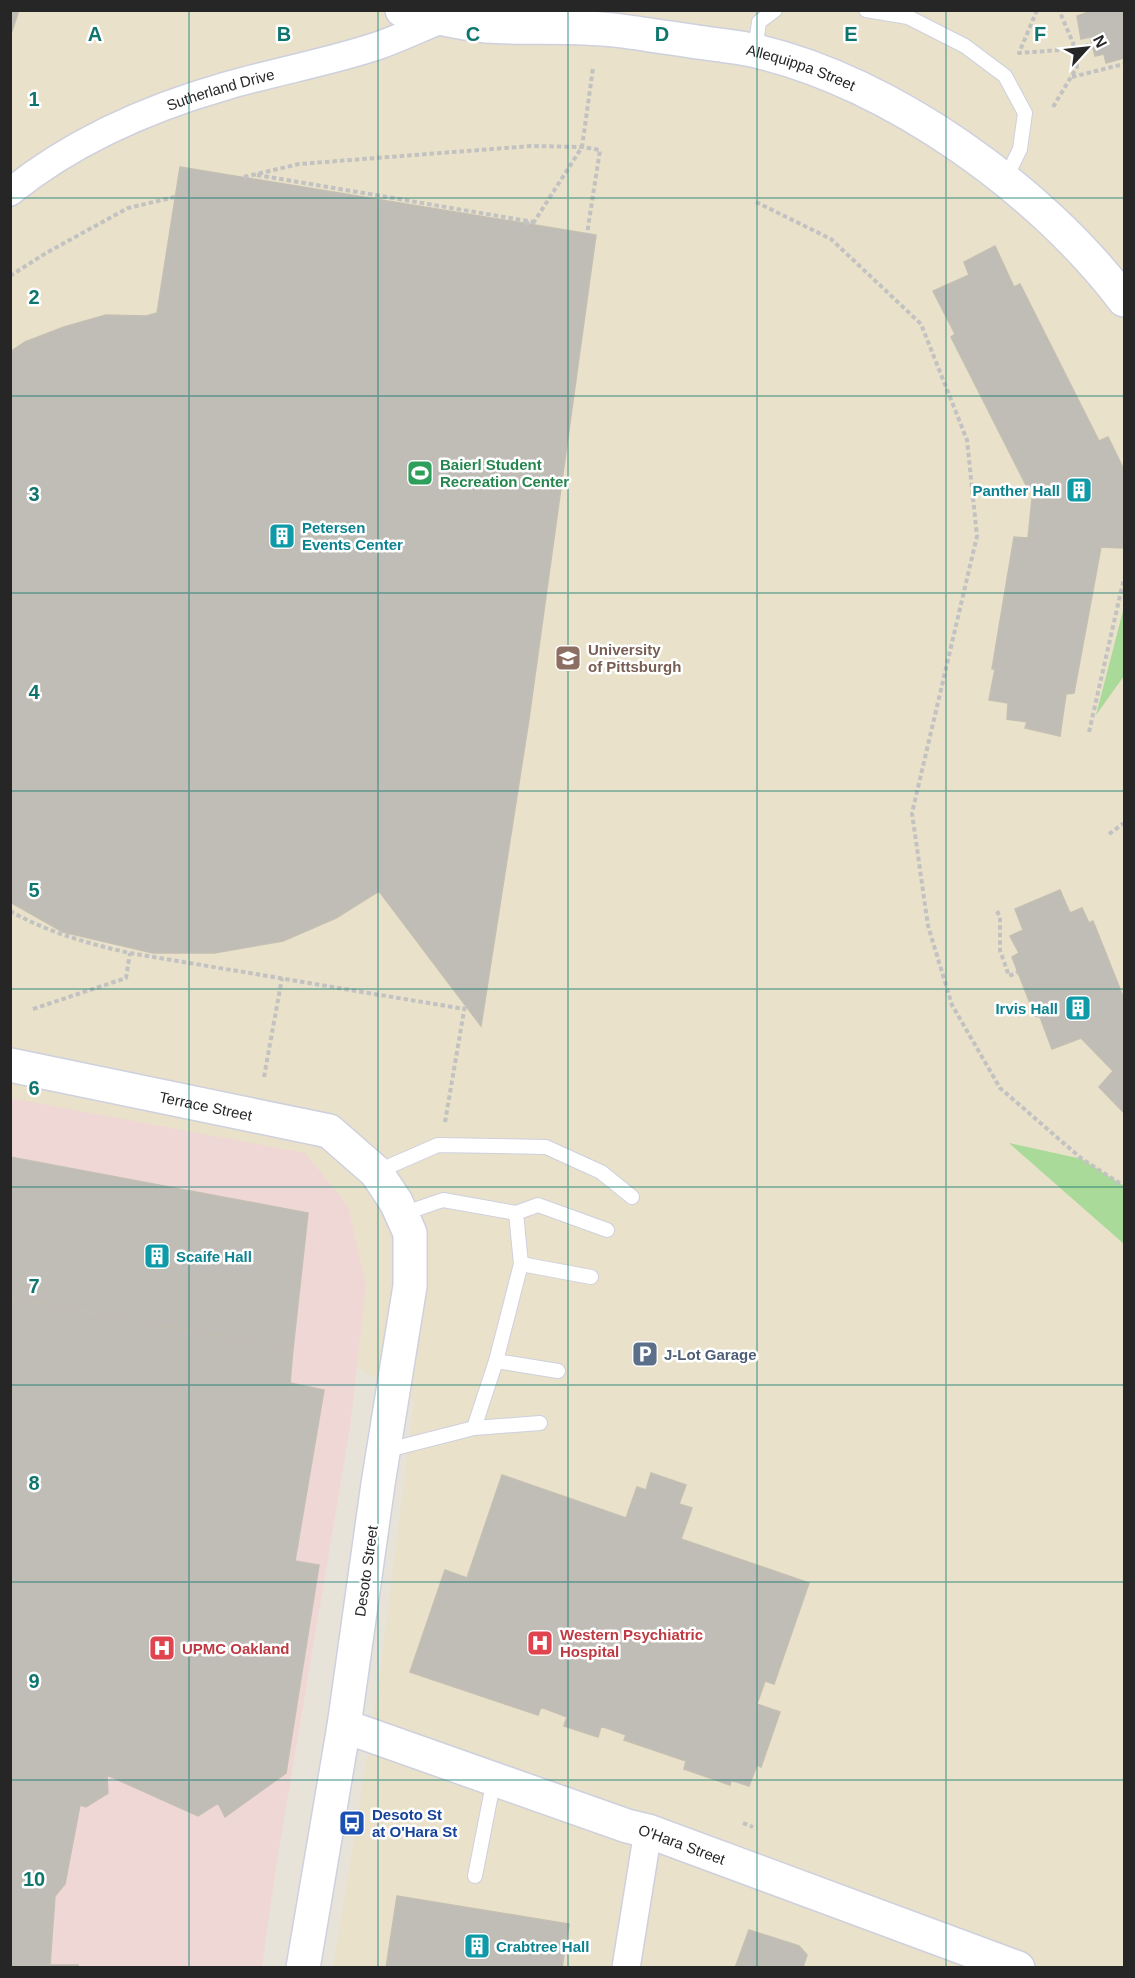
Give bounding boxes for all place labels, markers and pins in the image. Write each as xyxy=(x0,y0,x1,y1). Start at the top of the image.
place label: Baierl Student Recreation Center xyxy=(440,456,569,490)
sports icon: Baierl Student Recreation Center xyxy=(405,458,435,488)
building icon: Panther Hall xyxy=(1064,475,1094,505)
place label: Panther Hall xyxy=(972,482,1060,499)
place label: Petersen Events Center xyxy=(302,519,403,553)
building icon: Petersen Events Center xyxy=(267,521,297,551)
place label: University of Pittsburgh xyxy=(588,641,681,675)
school or university icon: University of Pittsburgh xyxy=(553,643,583,673)
building icon: Irvis Hall xyxy=(1063,993,1093,1023)
place label: Irvis Hall xyxy=(995,1000,1058,1017)
building icon: Scaife Hall xyxy=(142,1241,172,1271)
place label: Scaife Hall xyxy=(176,1248,252,1265)
parking icon: J-Lot Garage xyxy=(630,1339,660,1369)
place label: J-Lot Garage xyxy=(664,1346,757,1363)
place label: Western Psychiatric Hospital xyxy=(560,1626,703,1660)
hospital icon: Western Psychiatric Hospital xyxy=(525,1628,555,1658)
hospital icon: UPMC Oakland xyxy=(147,1633,177,1663)
place label: UPMC Oakland xyxy=(182,1640,290,1657)
place label: Desoto St at O'Hara St xyxy=(372,1806,457,1840)
bus stop icon: Desoto St at O'Hara St xyxy=(337,1808,367,1838)
building icon: Crabtree Hall xyxy=(462,1931,492,1961)
place label: Crabtree Hall xyxy=(496,1938,589,1955)

